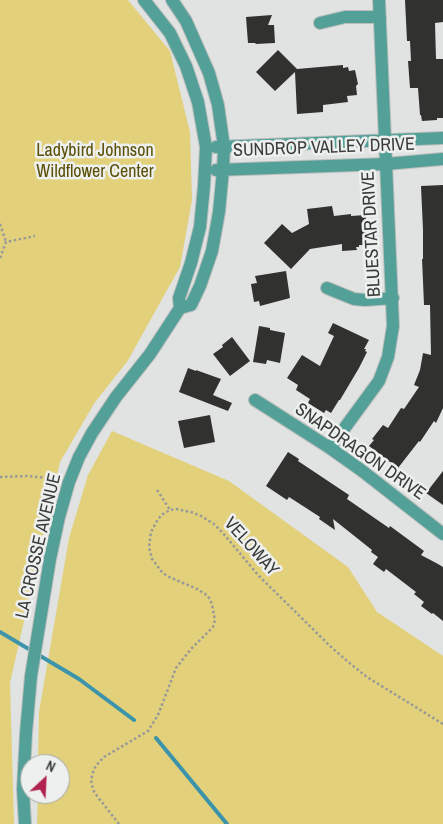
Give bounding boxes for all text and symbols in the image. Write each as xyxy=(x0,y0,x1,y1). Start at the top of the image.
street label: SUNDROP VALLEY DRIVE xyxy=(233,134,415,162)
park label: Ladybird Johnson Wildflower Center xyxy=(36,140,154,182)
street label: BLUESTAR DRIVE xyxy=(358,170,386,298)
street label: SNAPDRAGON DRIVE xyxy=(291,399,429,505)
street label: LA CROSSE AVENUE xyxy=(12,471,66,621)
street label: VELOWAY xyxy=(219,513,283,581)
north arrow xyxy=(20,754,70,804)
text: N xyxy=(43,756,58,776)

